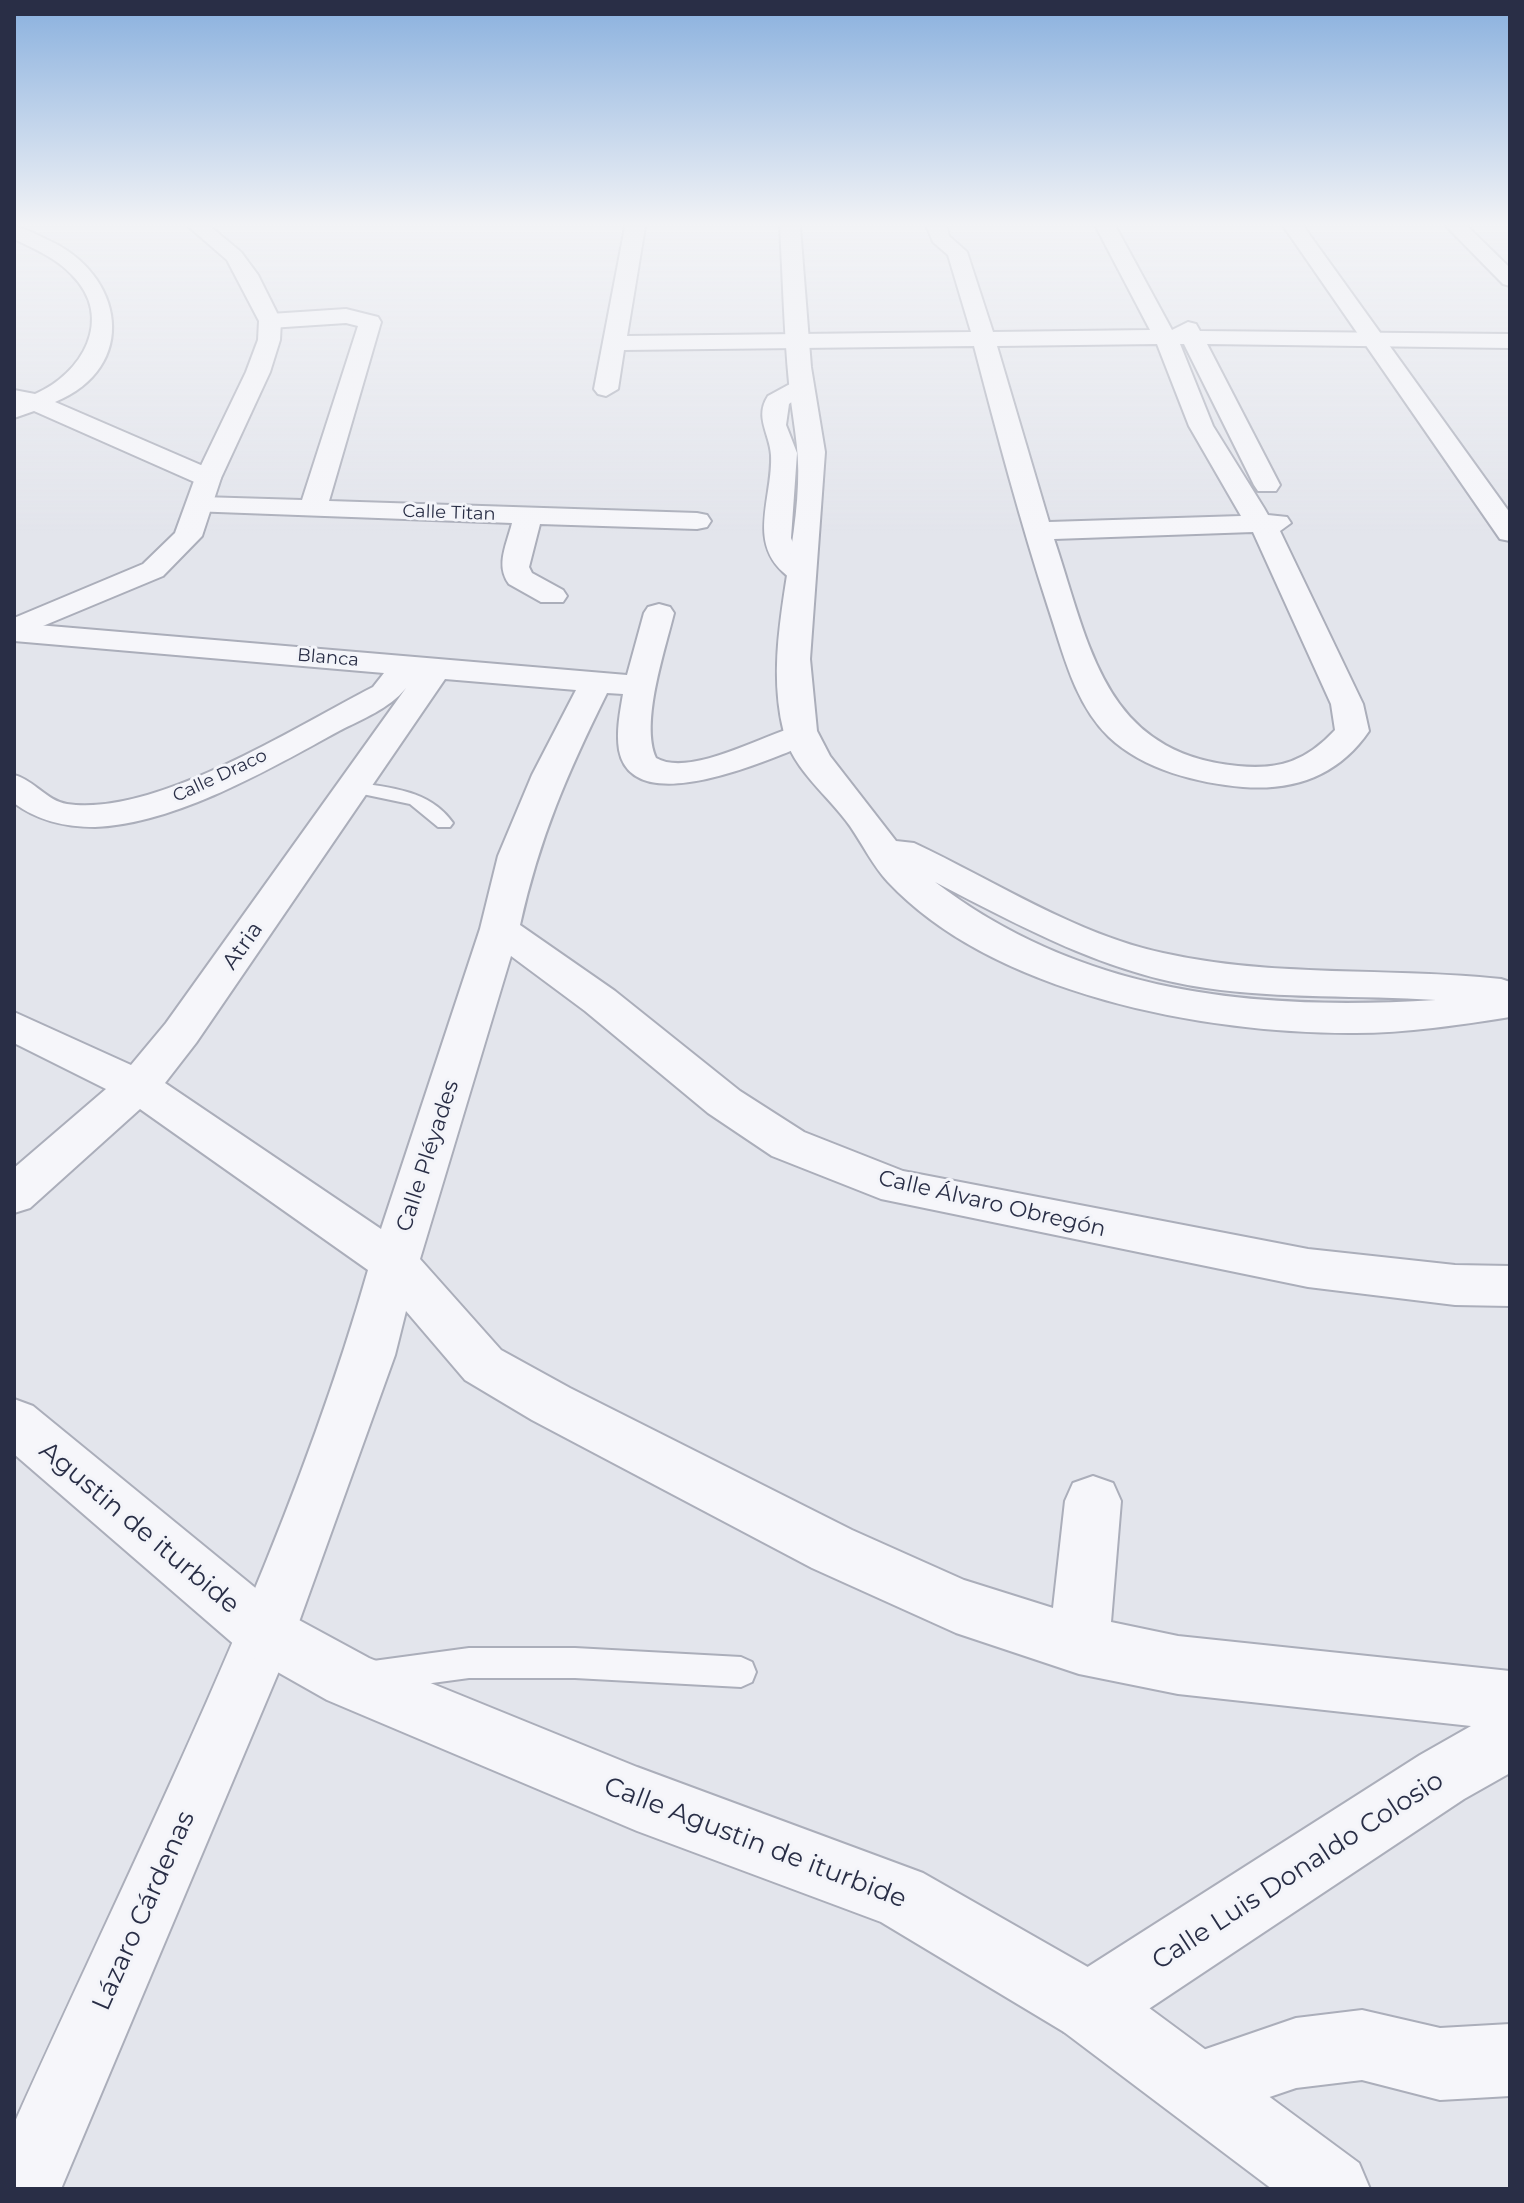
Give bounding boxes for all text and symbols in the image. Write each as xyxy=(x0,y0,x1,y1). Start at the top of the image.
street label: Calle Titan xyxy=(402,501,496,525)
street label: Blanca xyxy=(296,645,360,671)
street label: Calle Draco xyxy=(169,745,271,807)
street label: Atria xyxy=(217,917,269,975)
street label: Calle Pléyades xyxy=(391,1077,465,1235)
street label: Calle Álvaro Obregón xyxy=(876,1165,1108,1243)
street label: Agustin de iturbide xyxy=(33,1435,245,1621)
street label: Calle Luis Donaldo Colosio xyxy=(1147,1765,1449,1977)
street label: Calle Agustin de iturbide xyxy=(599,1771,911,1915)
street label: Lázaro Cárdenas xyxy=(86,1806,202,2016)

